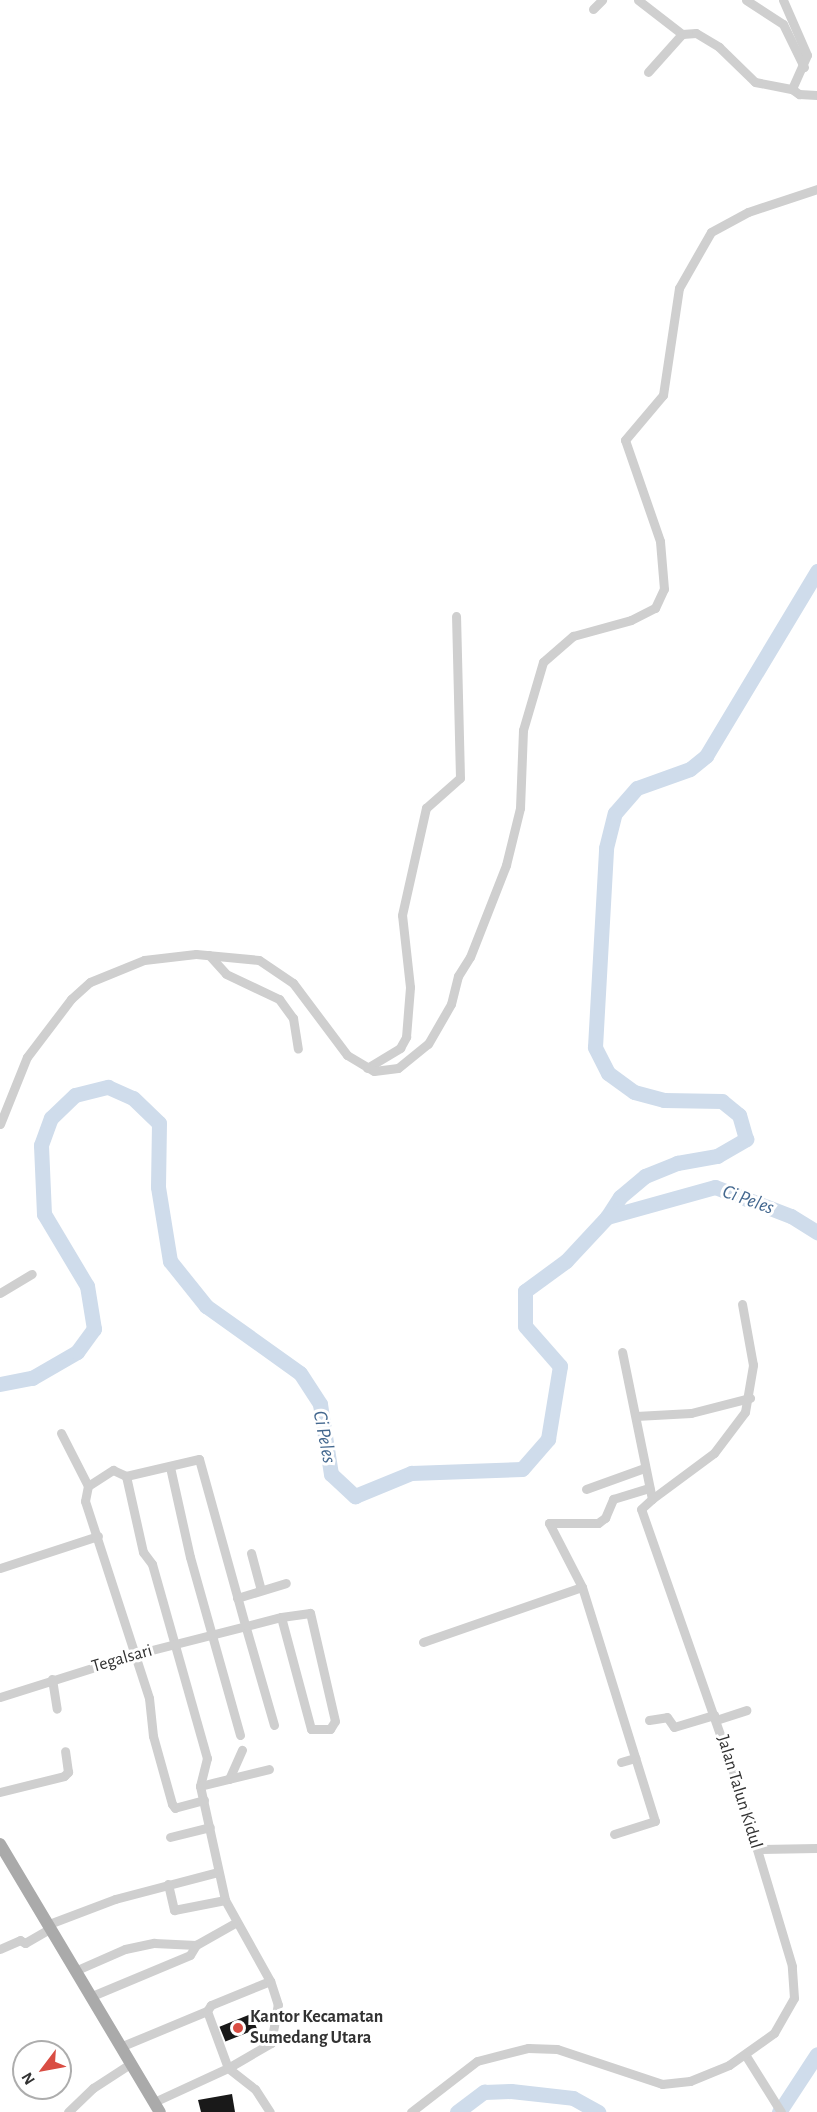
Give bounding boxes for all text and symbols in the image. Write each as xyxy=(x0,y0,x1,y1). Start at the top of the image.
water label: Ci Peles xyxy=(719,1180,777,1220)
water label: Ci Peles xyxy=(307,1409,341,1465)
street label: Tegalsari xyxy=(89,1640,155,1678)
street label: Jalan Talun Kidul xyxy=(712,1733,766,1851)
place label: Kantor Kecamatan Sumedang Utara xyxy=(250,2007,383,2050)
marker: Kantor Kecamatan Sumedang Utara xyxy=(231,2021,245,2035)
north arrow xyxy=(12,2040,72,2100)
text: N xyxy=(19,2070,38,2087)

